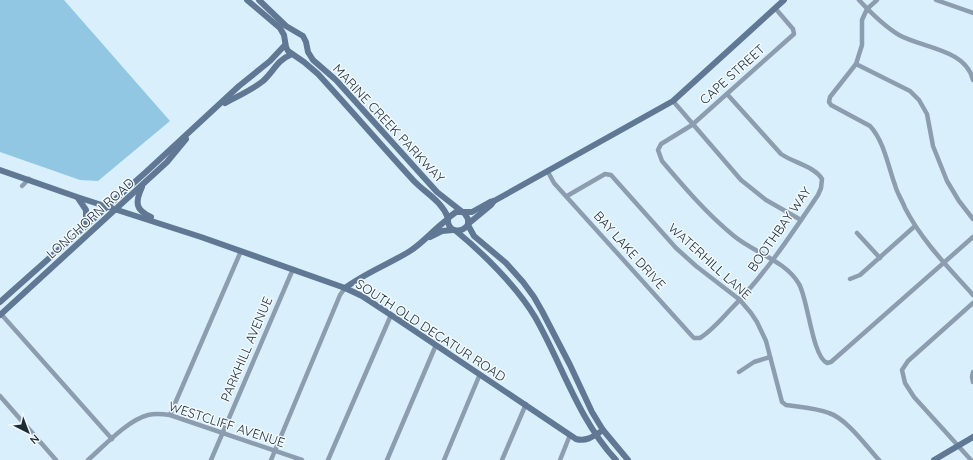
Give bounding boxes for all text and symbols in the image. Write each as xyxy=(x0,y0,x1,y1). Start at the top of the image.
street label: CAPE STREET xyxy=(696,41,768,107)
street label: MARINE CREEK PARKWAY xyxy=(330,60,449,186)
street label: LONGHORN ROAD xyxy=(43,174,137,262)
street label: BOOTHBAY WAY xyxy=(744,183,815,274)
street label: BAY LAKE DRIVE xyxy=(591,208,669,292)
street label: WATERHILL LANE xyxy=(665,220,755,302)
street label: SOUTH OLD DECATUR ROAD xyxy=(353,275,509,385)
street label: PARKHILL AVENUE xyxy=(217,294,275,404)
street label: WESTCLIFF AVENUE xyxy=(167,398,287,450)
north arrow xyxy=(8,412,48,452)
text: N xyxy=(27,432,42,447)

